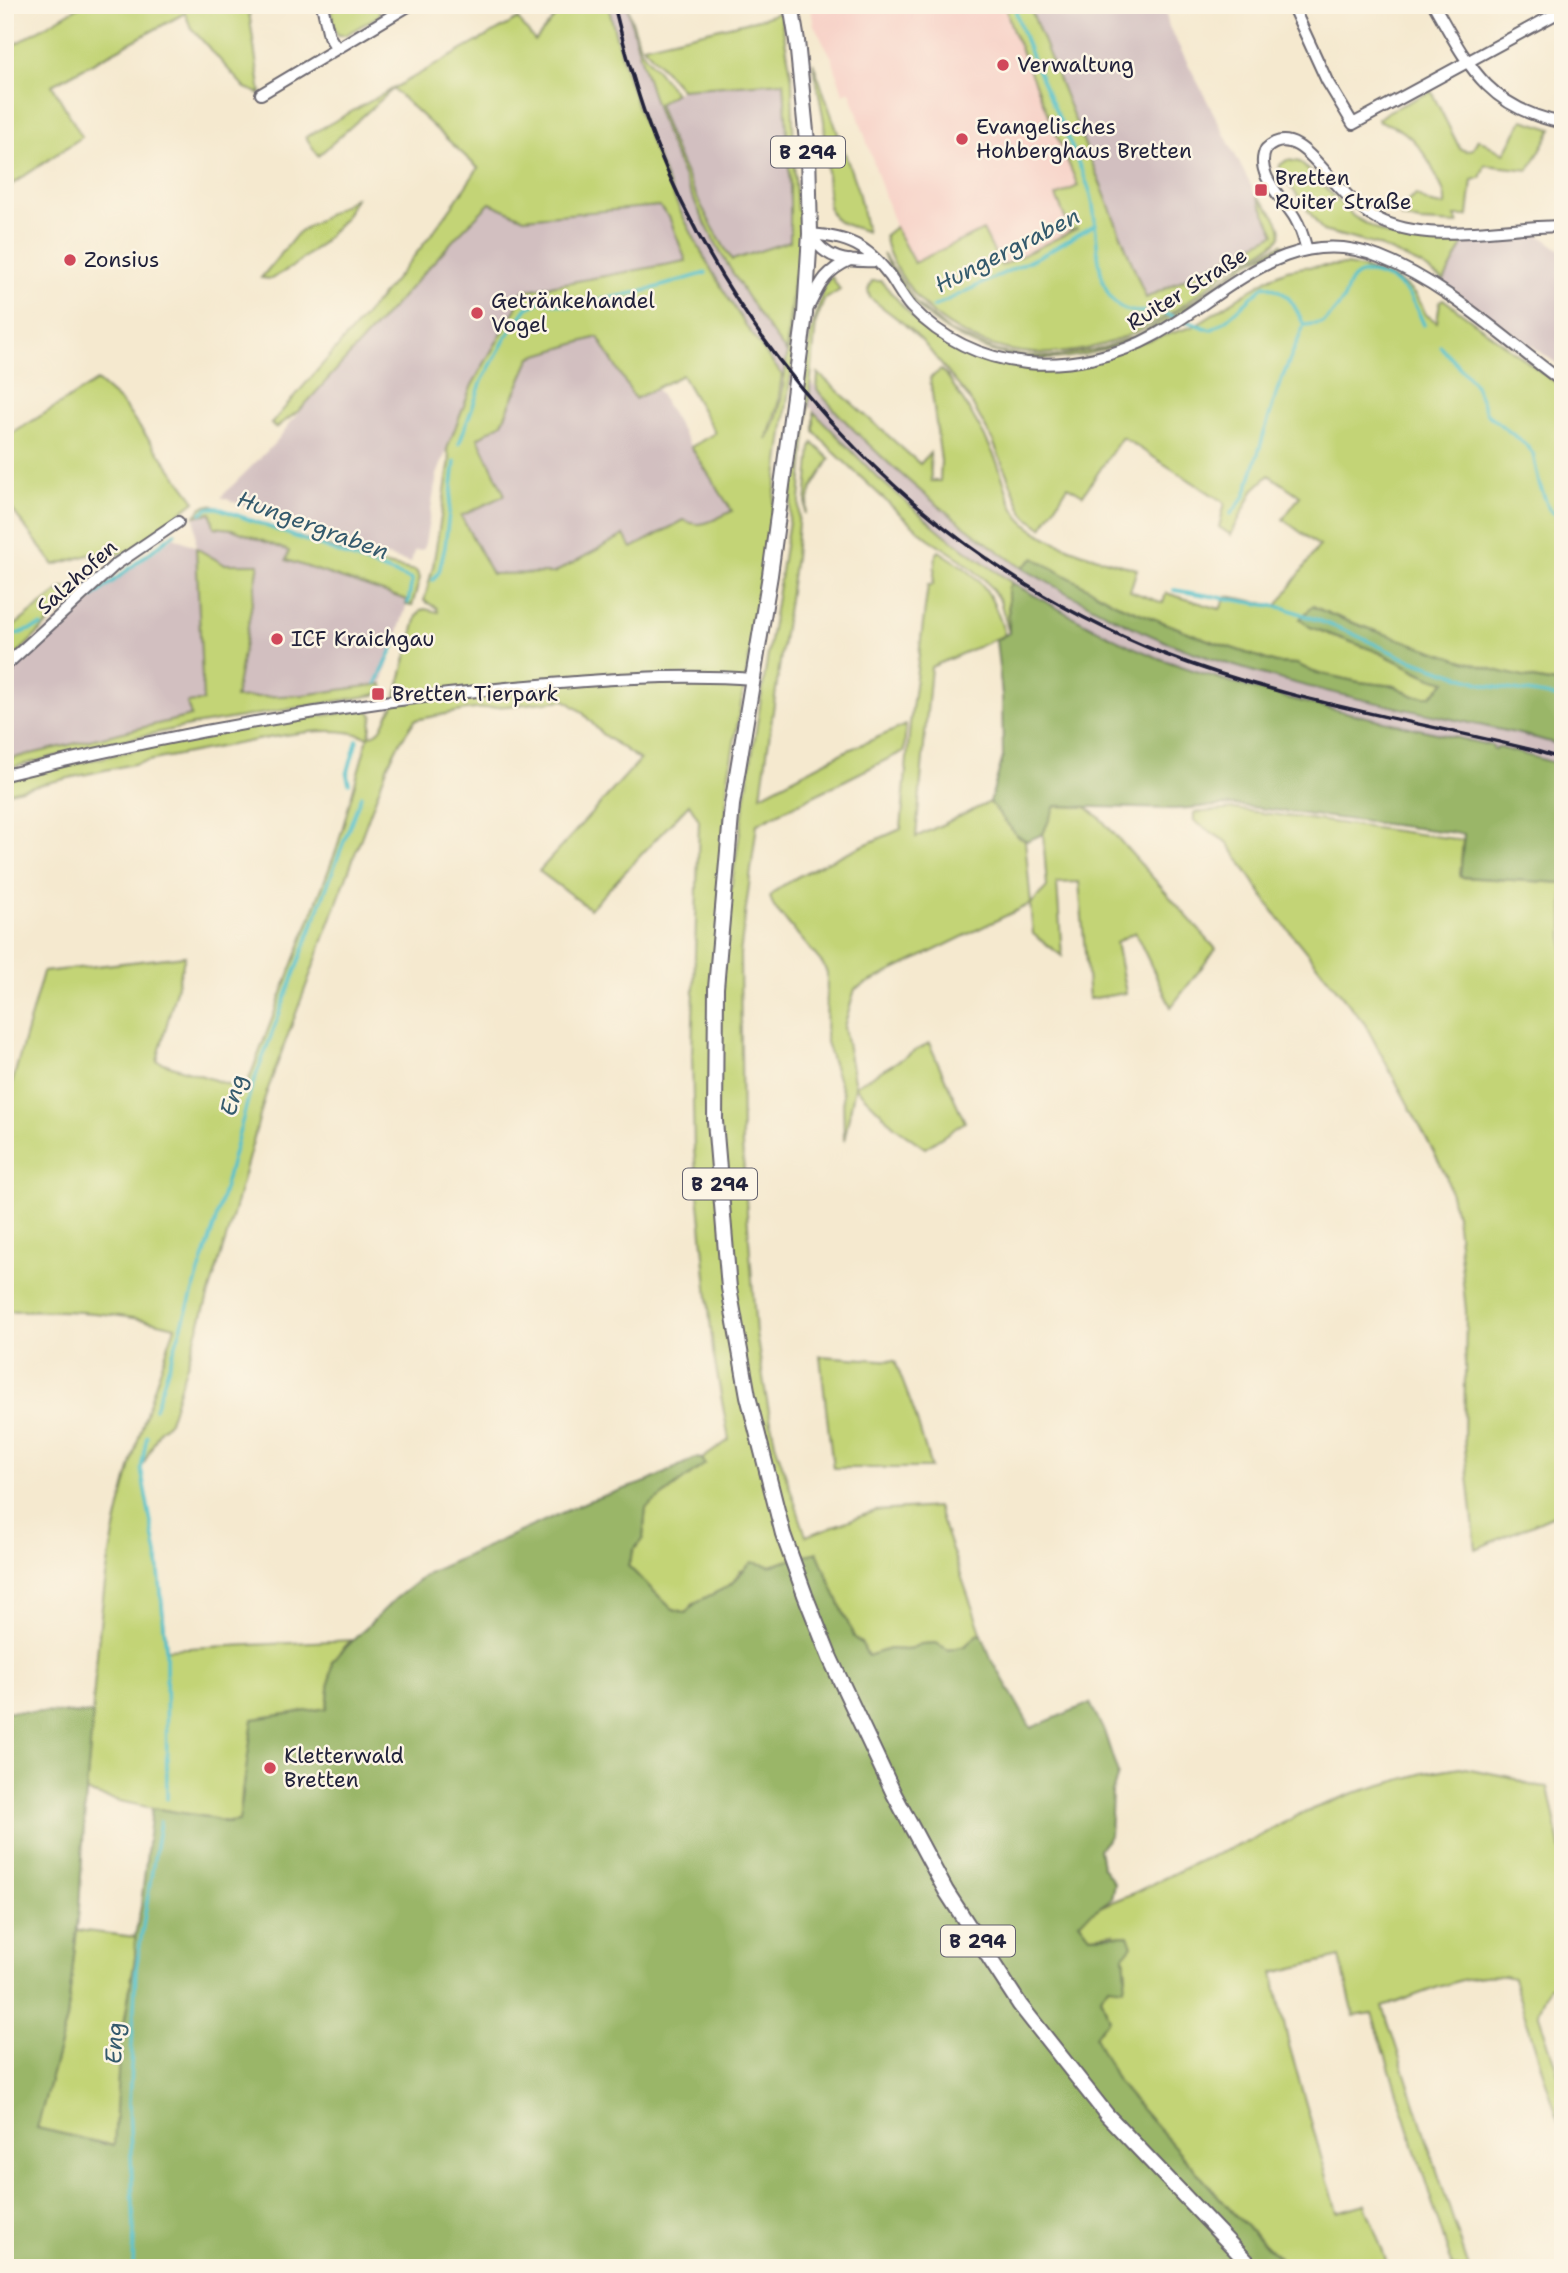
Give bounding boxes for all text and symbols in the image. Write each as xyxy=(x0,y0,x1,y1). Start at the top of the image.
place label: Verwaltung xyxy=(1017,51,1134,79)
marker: Verwaltung xyxy=(995,57,1011,73)
place label: Evangelisches Hohberghaus Bretten xyxy=(976,113,1192,165)
marker: Evangelisches Hohberghaus Bretten xyxy=(954,131,970,147)
road number: B 294 xyxy=(771,136,845,168)
place label: Bretten Ruiter Straße xyxy=(1275,164,1412,216)
marker: Bretten Ruiter Straße xyxy=(1253,182,1269,198)
water label: Hungergraben xyxy=(929,200,1085,300)
street label: Ruiter Straße xyxy=(1122,241,1252,337)
place label: Zonsius xyxy=(84,246,159,274)
marker: Zonsius xyxy=(62,252,78,268)
place label: Getränkehandel Vogel xyxy=(491,287,655,339)
marker: Getränkehandel Vogel xyxy=(469,305,485,321)
water label: Hungergraben xyxy=(233,484,393,566)
street label: Salzhofen xyxy=(31,533,123,621)
place label: ICF Kraichgau xyxy=(291,625,434,653)
marker: ICF Kraichgau xyxy=(269,631,285,647)
place label: Bretten Tierpark xyxy=(392,680,559,708)
marker: Bretten Tierpark xyxy=(370,686,386,702)
water label: Eng xyxy=(212,1070,254,1120)
road number: B 294 xyxy=(683,1168,757,1200)
place label: Kletterwald Bretten xyxy=(284,1742,404,1794)
marker: Kletterwald Bretten xyxy=(262,1760,278,1776)
road number: B 294 xyxy=(941,1926,1015,1956)
water label: Eng xyxy=(98,2021,130,2065)

